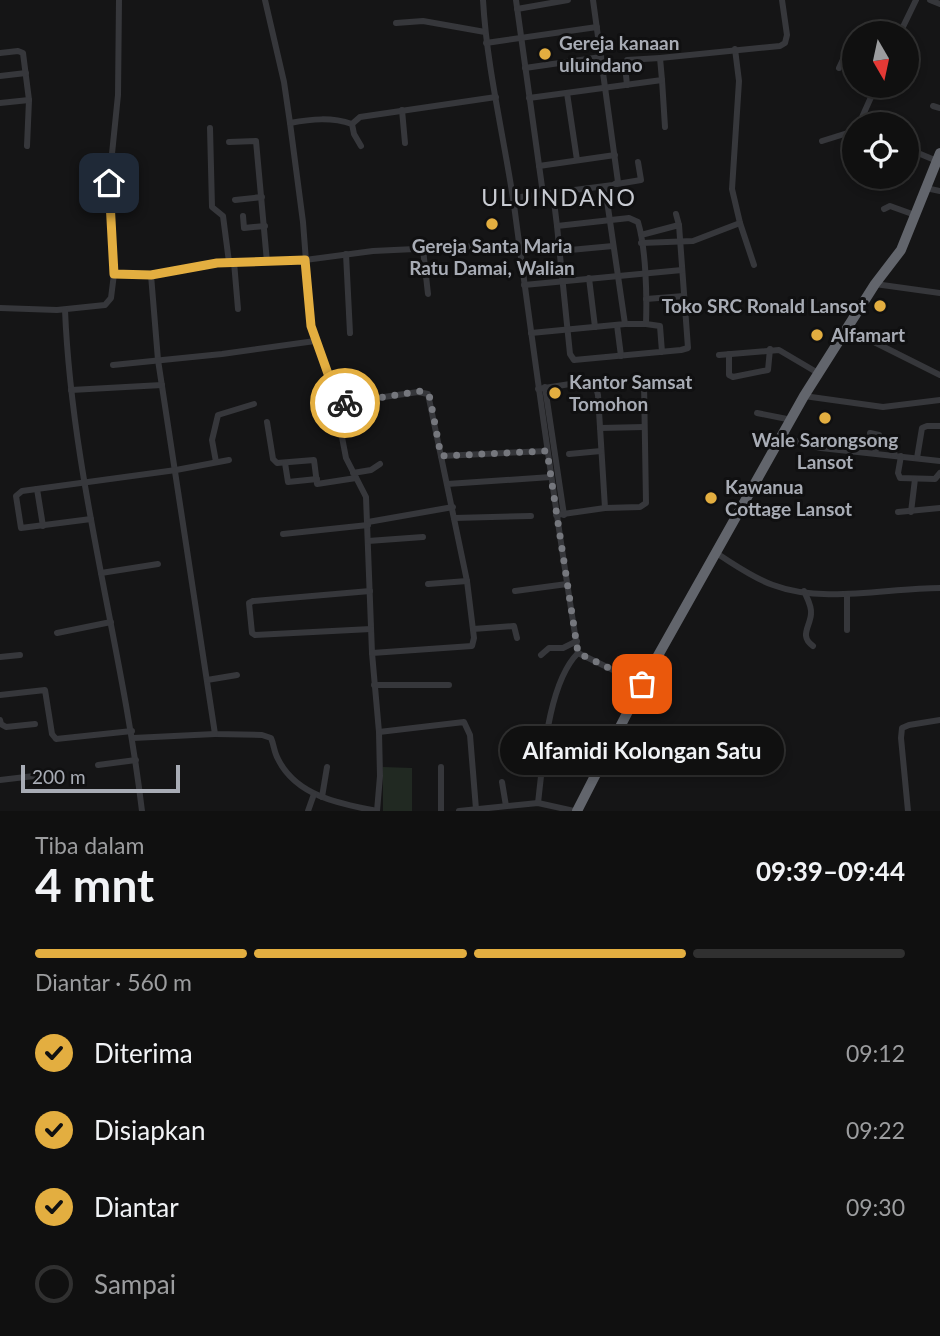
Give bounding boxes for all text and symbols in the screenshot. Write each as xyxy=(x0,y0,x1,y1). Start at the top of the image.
north arrow xyxy=(842,21,919,98)
map controls xyxy=(842,21,919,189)
place label: Gereja kanaan uluindano xyxy=(559,31,679,76)
marker: Gereja kanaan uluindano xyxy=(537,46,553,62)
button: locate xyxy=(842,112,919,189)
pin xyxy=(79,153,139,213)
icon: home xyxy=(90,164,128,202)
district label: ULUINDANO xyxy=(481,183,637,211)
marker: Gereja Santa Maria Ratu Damai, Walian xyxy=(484,216,500,232)
place label: Gereja Santa Maria Ratu Damai, Walian xyxy=(409,234,575,279)
place label: Toko SRC Ronald Lansot xyxy=(662,294,866,317)
marker: Toko SRC Ronald Lansot xyxy=(872,298,888,314)
place label: Alfamart xyxy=(830,323,905,346)
marker: Alfamart xyxy=(809,327,825,343)
courier xyxy=(310,368,380,438)
place label: Kantor Samsat Tomohon xyxy=(569,370,692,415)
icon: bike xyxy=(326,384,364,422)
marker: Kantor Samsat Tomohon xyxy=(547,385,563,401)
marker: Wale Sarongsong Lansot xyxy=(817,410,833,426)
place label: Wale Sarongsong Lansot xyxy=(752,428,898,473)
place label: Kawanua Cottage Lansot xyxy=(725,475,852,520)
marker: Kawanua Cottage Lansot xyxy=(703,490,719,506)
pin xyxy=(612,654,672,714)
icon: bag xyxy=(623,665,661,703)
callout: Alfamidi Kolongan Satu xyxy=(500,726,784,775)
text: Alfamidi Kolongan Satu xyxy=(522,736,762,764)
scale bar xyxy=(21,762,180,794)
text: 200 m xyxy=(32,765,86,788)
text: Tiba dalam xyxy=(35,831,144,859)
text: 09:39–09:44 xyxy=(756,855,905,887)
text: 4 mnt xyxy=(35,857,154,912)
text: Diantar · 560 m xyxy=(35,968,192,996)
icon: check xyxy=(35,1034,73,1072)
text: Diterima xyxy=(94,1037,193,1069)
text: 09:12 xyxy=(846,1039,905,1067)
icon: check xyxy=(35,1111,73,1149)
text: Disiapkan xyxy=(94,1114,205,1146)
text: 09:22 xyxy=(846,1116,905,1144)
icon: check xyxy=(35,1188,73,1226)
text: Diantar xyxy=(94,1191,179,1223)
text: 09:30 xyxy=(846,1193,905,1221)
text: Sampai xyxy=(94,1268,176,1300)

